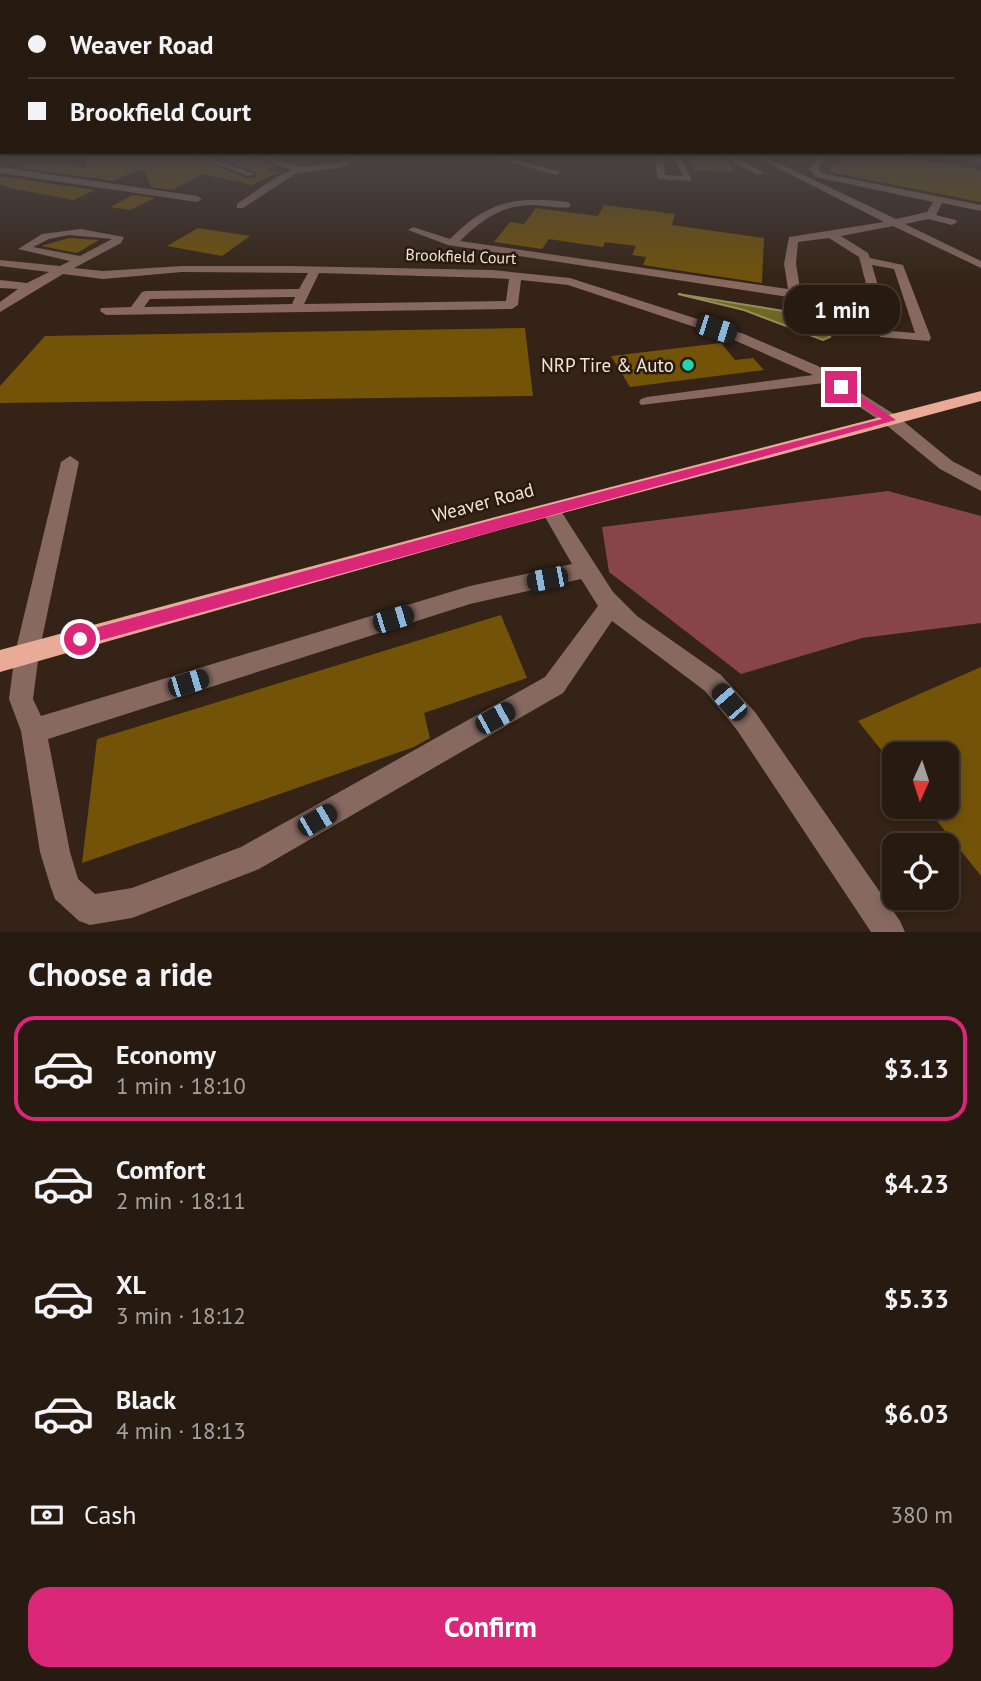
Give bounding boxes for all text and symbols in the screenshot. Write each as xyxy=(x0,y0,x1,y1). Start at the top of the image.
text: Weaver Road xyxy=(70,28,214,61)
text: Brookfield Court xyxy=(70,95,251,128)
street label: Brookfield Court xyxy=(405,244,517,268)
callout: 1 min xyxy=(783,286,899,334)
text: 1 min xyxy=(814,295,870,324)
car xyxy=(693,313,740,345)
place label: NRP Tire & Auto xyxy=(541,353,674,377)
marker: NRP Tire & Auto xyxy=(680,357,696,373)
route end xyxy=(825,371,857,403)
street label: Weaver Road xyxy=(429,477,537,527)
car xyxy=(525,565,570,593)
car xyxy=(370,603,417,635)
route start xyxy=(64,623,96,655)
car xyxy=(165,667,212,699)
car xyxy=(708,679,751,725)
car xyxy=(472,699,519,737)
north arrow xyxy=(882,742,959,819)
map controls xyxy=(882,742,959,910)
car xyxy=(294,800,341,840)
button: locate xyxy=(882,833,959,910)
text: Choose a ride xyxy=(28,953,213,995)
icon: car xyxy=(32,1037,95,1100)
text: Economy xyxy=(116,1038,216,1071)
text: $3.13 xyxy=(884,1052,949,1085)
text: 1 min · 18:10 xyxy=(116,1071,246,1100)
icon: car xyxy=(32,1152,95,1215)
text: Comfort xyxy=(116,1153,206,1186)
text: $4.23 xyxy=(884,1167,949,1200)
text: 2 min · 18:11 xyxy=(116,1186,246,1215)
icon: car xyxy=(32,1267,95,1330)
text: XL xyxy=(116,1268,146,1301)
text: $5.33 xyxy=(884,1282,949,1315)
text: 3 min · 18:12 xyxy=(116,1301,246,1330)
icon: car xyxy=(32,1382,95,1445)
text: Black xyxy=(116,1383,176,1416)
text: $6.03 xyxy=(884,1397,949,1430)
text: 4 min · 18:13 xyxy=(116,1416,246,1445)
icon: cash xyxy=(28,1496,66,1534)
text: Cash xyxy=(84,1498,136,1531)
text: 380 m xyxy=(891,1500,953,1529)
button: Confirm xyxy=(28,1587,953,1667)

